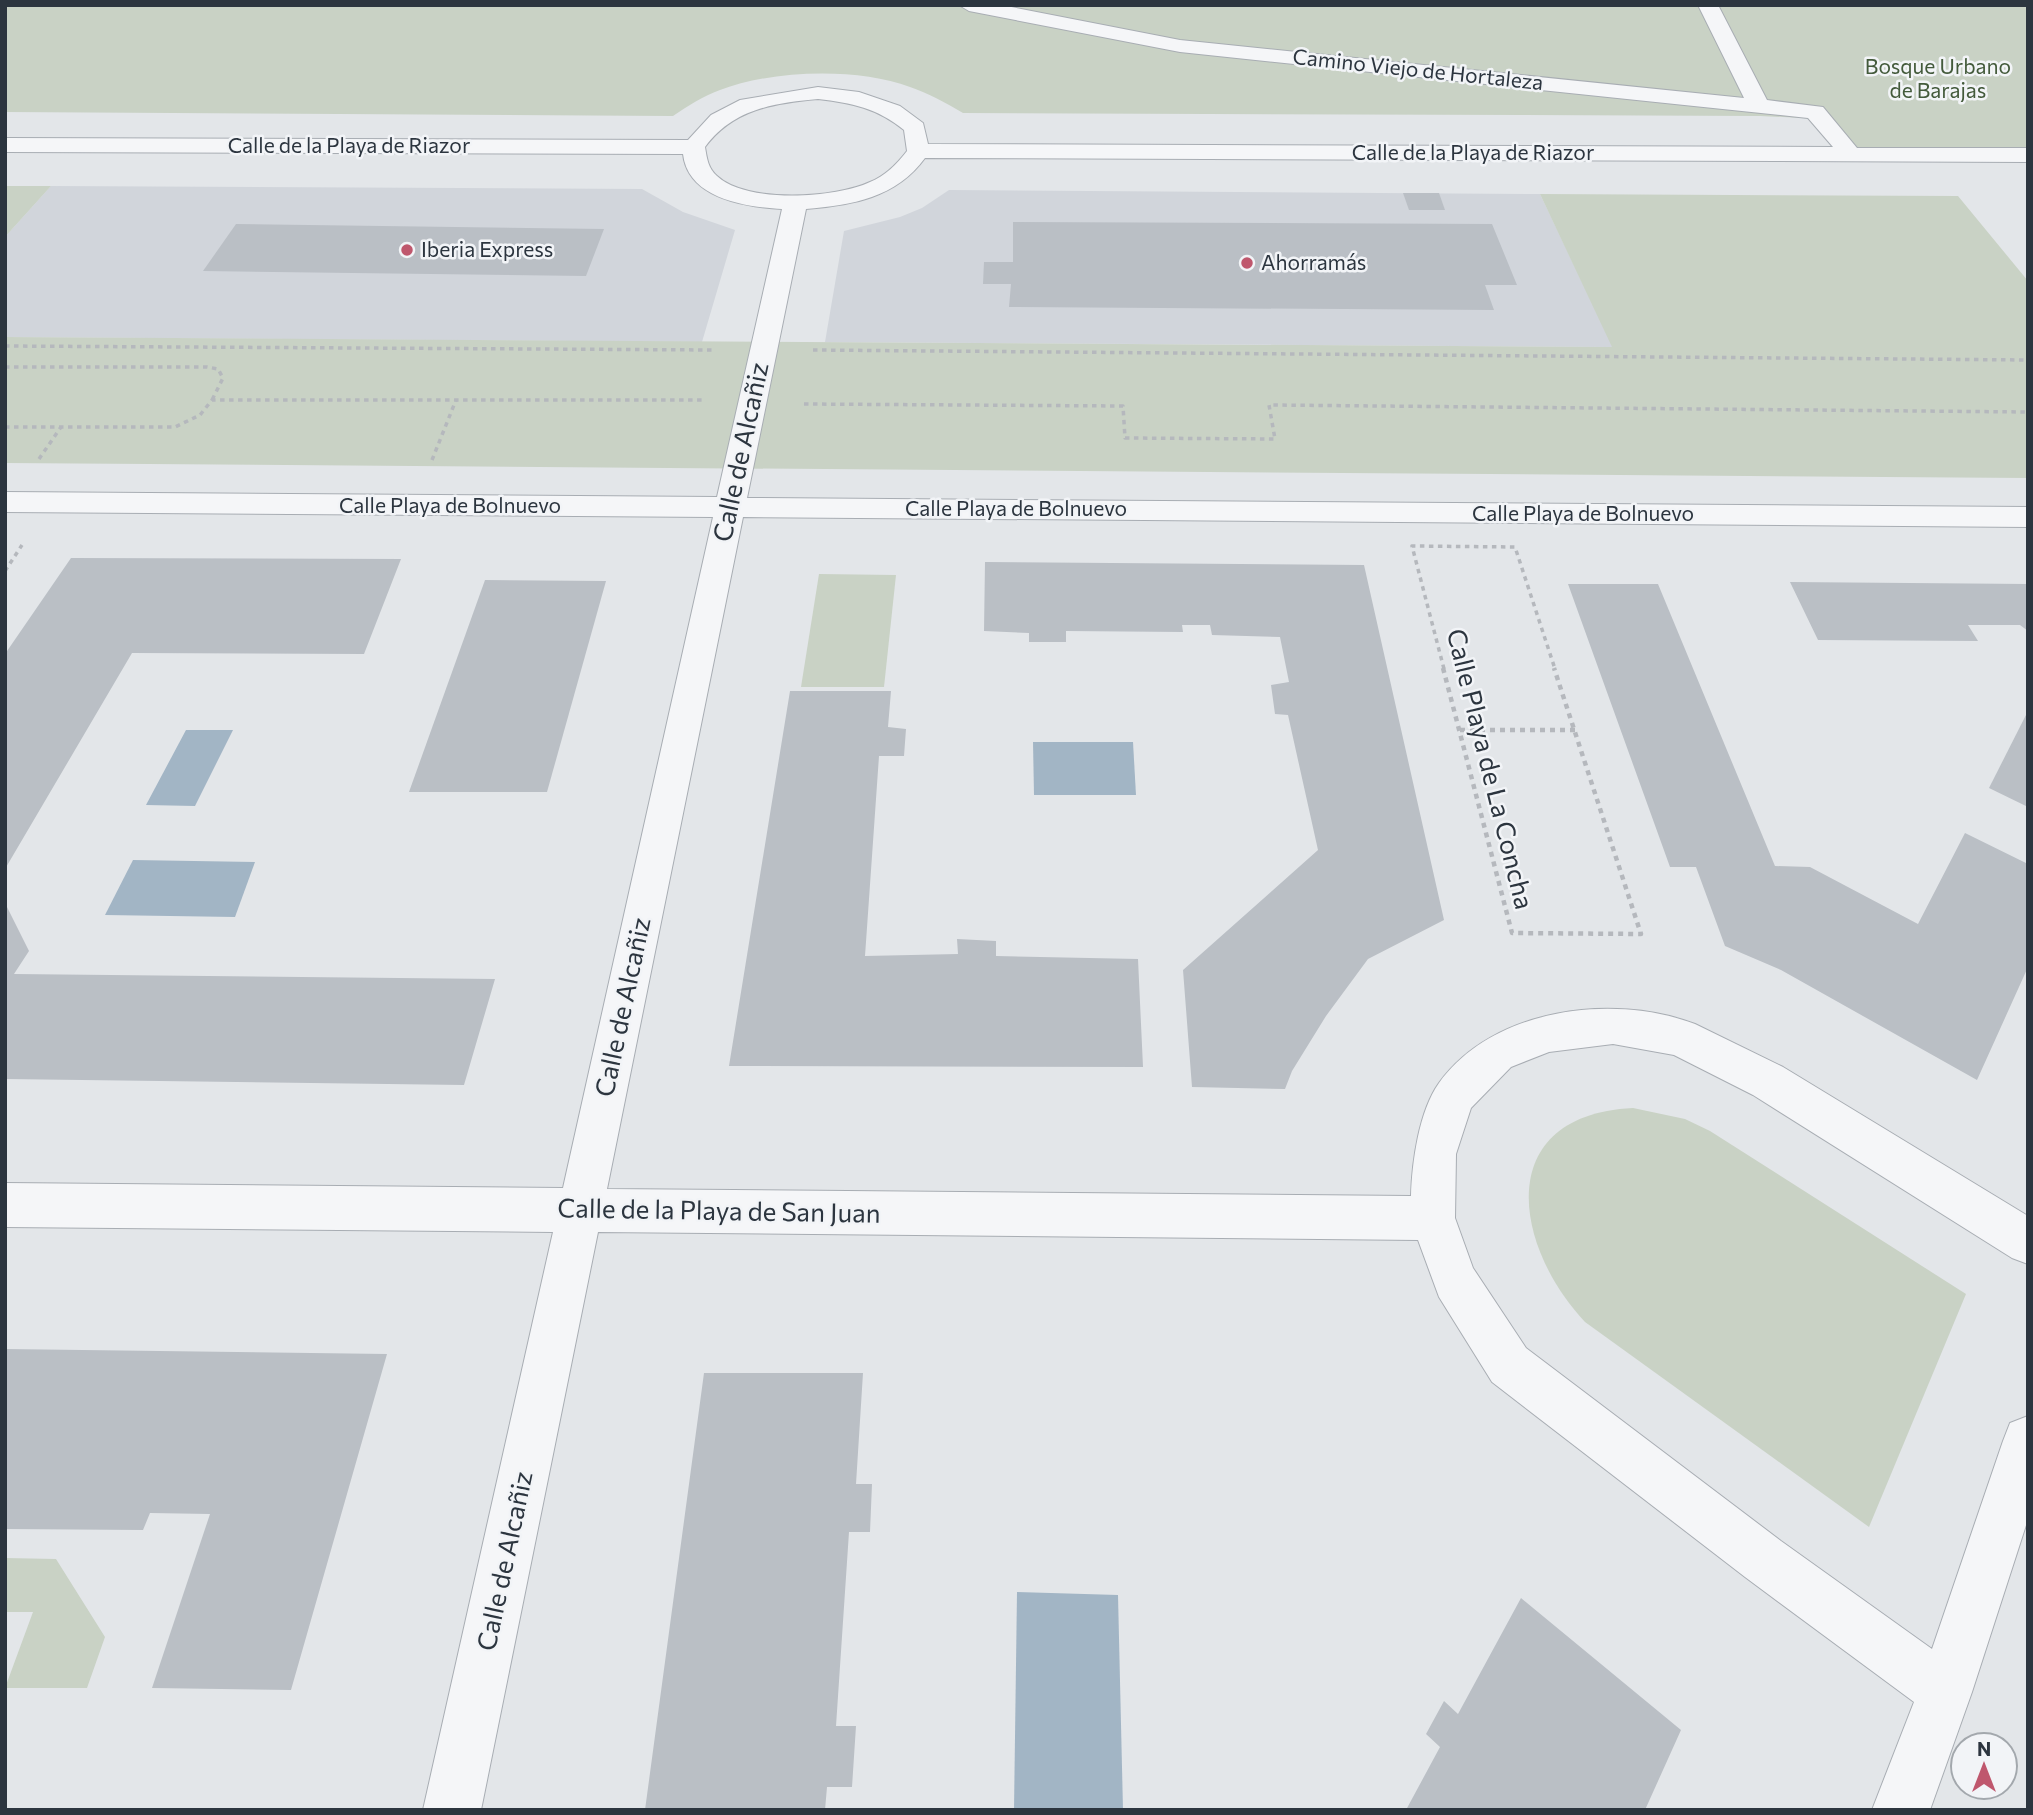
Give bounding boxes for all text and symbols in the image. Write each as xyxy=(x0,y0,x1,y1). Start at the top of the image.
street label: Camino Viejo de Hortaleza xyxy=(1292,43,1545,94)
park label: Bosque Urbano de Barajas xyxy=(1865,53,2011,102)
street label: Calle de la Playa de Riazor xyxy=(228,132,470,157)
street label: Calle de la Playa de Riazor xyxy=(1352,139,1594,164)
place label: Iberia Express xyxy=(421,236,553,261)
marker: Iberia Express xyxy=(399,242,415,258)
place label: Ahorramás xyxy=(1261,249,1366,274)
marker: Ahorramás xyxy=(1239,255,1255,271)
street label: Calle de Alcañiz xyxy=(705,359,774,544)
street label: Calle Playa de Bolnuevo xyxy=(339,492,561,517)
street label: Calle Playa de Bolnuevo xyxy=(905,495,1127,520)
street label: Calle Playa de Bolnuevo xyxy=(1472,500,1694,525)
street label: Calle Playa de La Concha xyxy=(1442,625,1541,912)
street label: Calle de Alcañiz xyxy=(587,914,656,1099)
street label: Calle de la Playa de San Juan xyxy=(557,1191,881,1228)
street label: Calle de Alcañiz xyxy=(469,1468,538,1653)
north arrow xyxy=(1949,1731,2019,1801)
text: N xyxy=(1977,1737,1991,1760)

